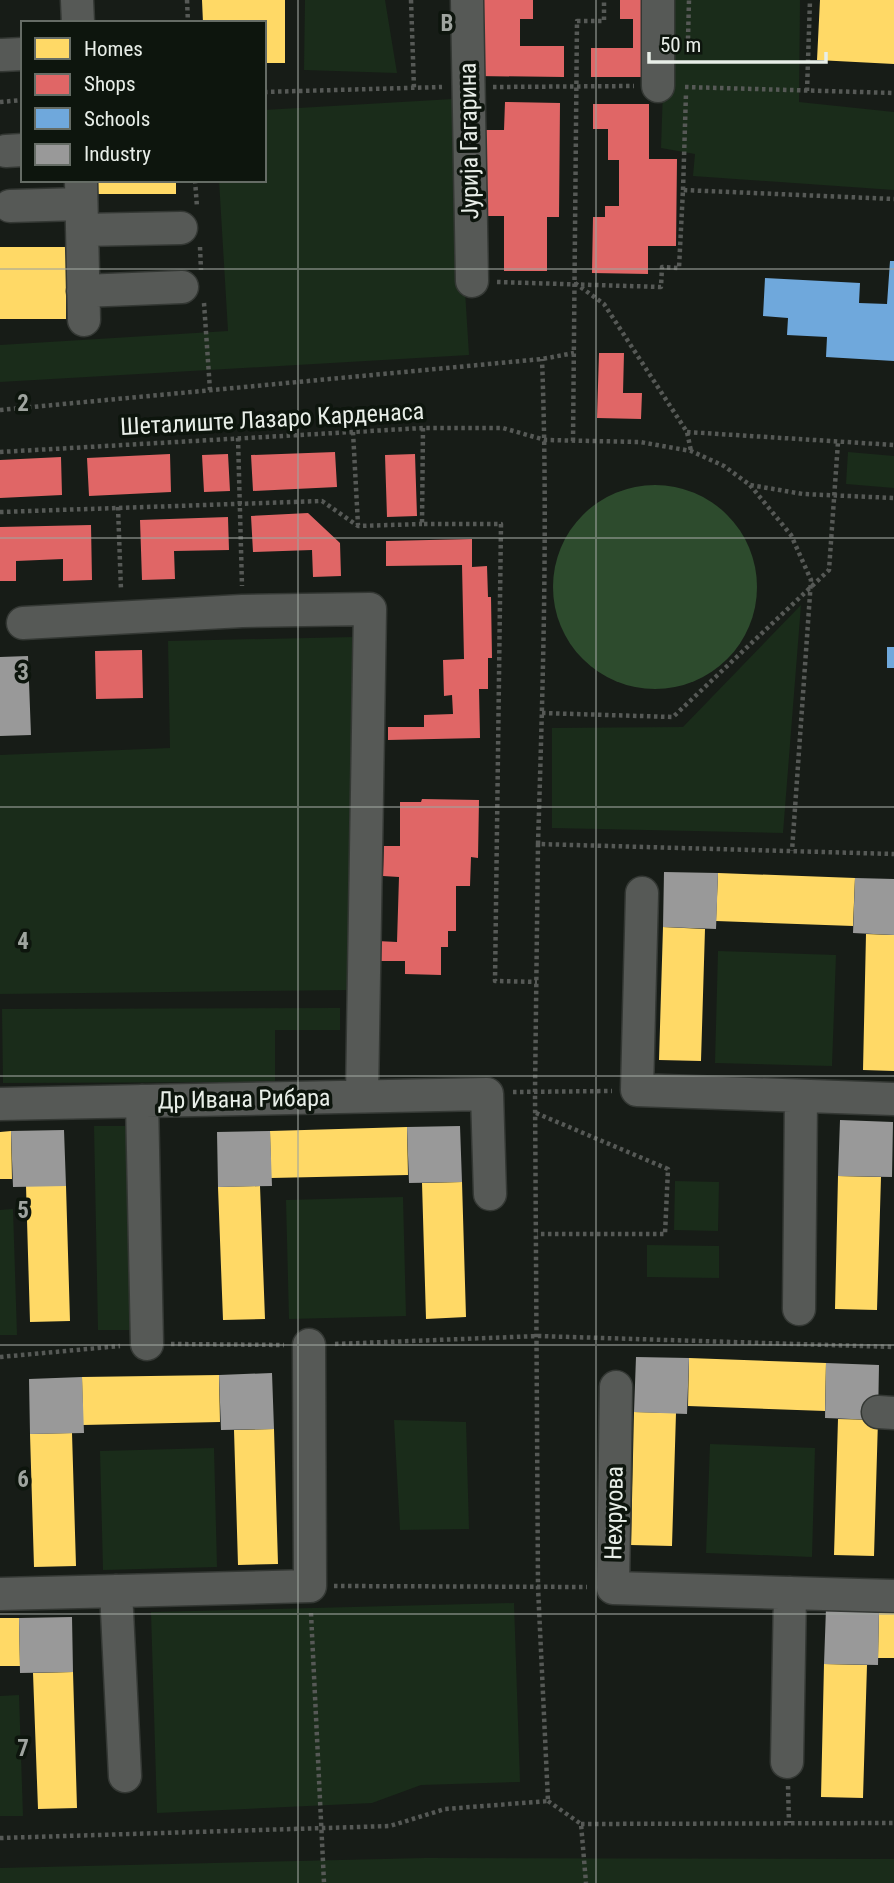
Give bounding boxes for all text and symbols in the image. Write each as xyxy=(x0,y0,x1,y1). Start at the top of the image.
text: B xyxy=(441,10,453,37)
legend xyxy=(21,21,266,182)
scale bar xyxy=(649,21,826,65)
text: 50 m xyxy=(660,33,701,57)
text: Homes xyxy=(84,37,143,61)
street label: Јурија Гагарина xyxy=(454,62,484,220)
text: Shops xyxy=(84,72,136,96)
text: Schools xyxy=(84,107,150,131)
text: Industry xyxy=(84,142,151,166)
text: 2 xyxy=(17,390,29,417)
street label: Шеталиште Лазаро Карденаса xyxy=(119,397,425,441)
text: 3 xyxy=(17,659,29,686)
text: 4 xyxy=(17,928,29,955)
street label: Др Ивана Рибара xyxy=(157,1083,331,1115)
text: 5 xyxy=(17,1197,29,1224)
text: 6 xyxy=(17,1466,29,1493)
street label: Нехруова xyxy=(599,1466,629,1560)
text: 7 xyxy=(17,1735,29,1762)

